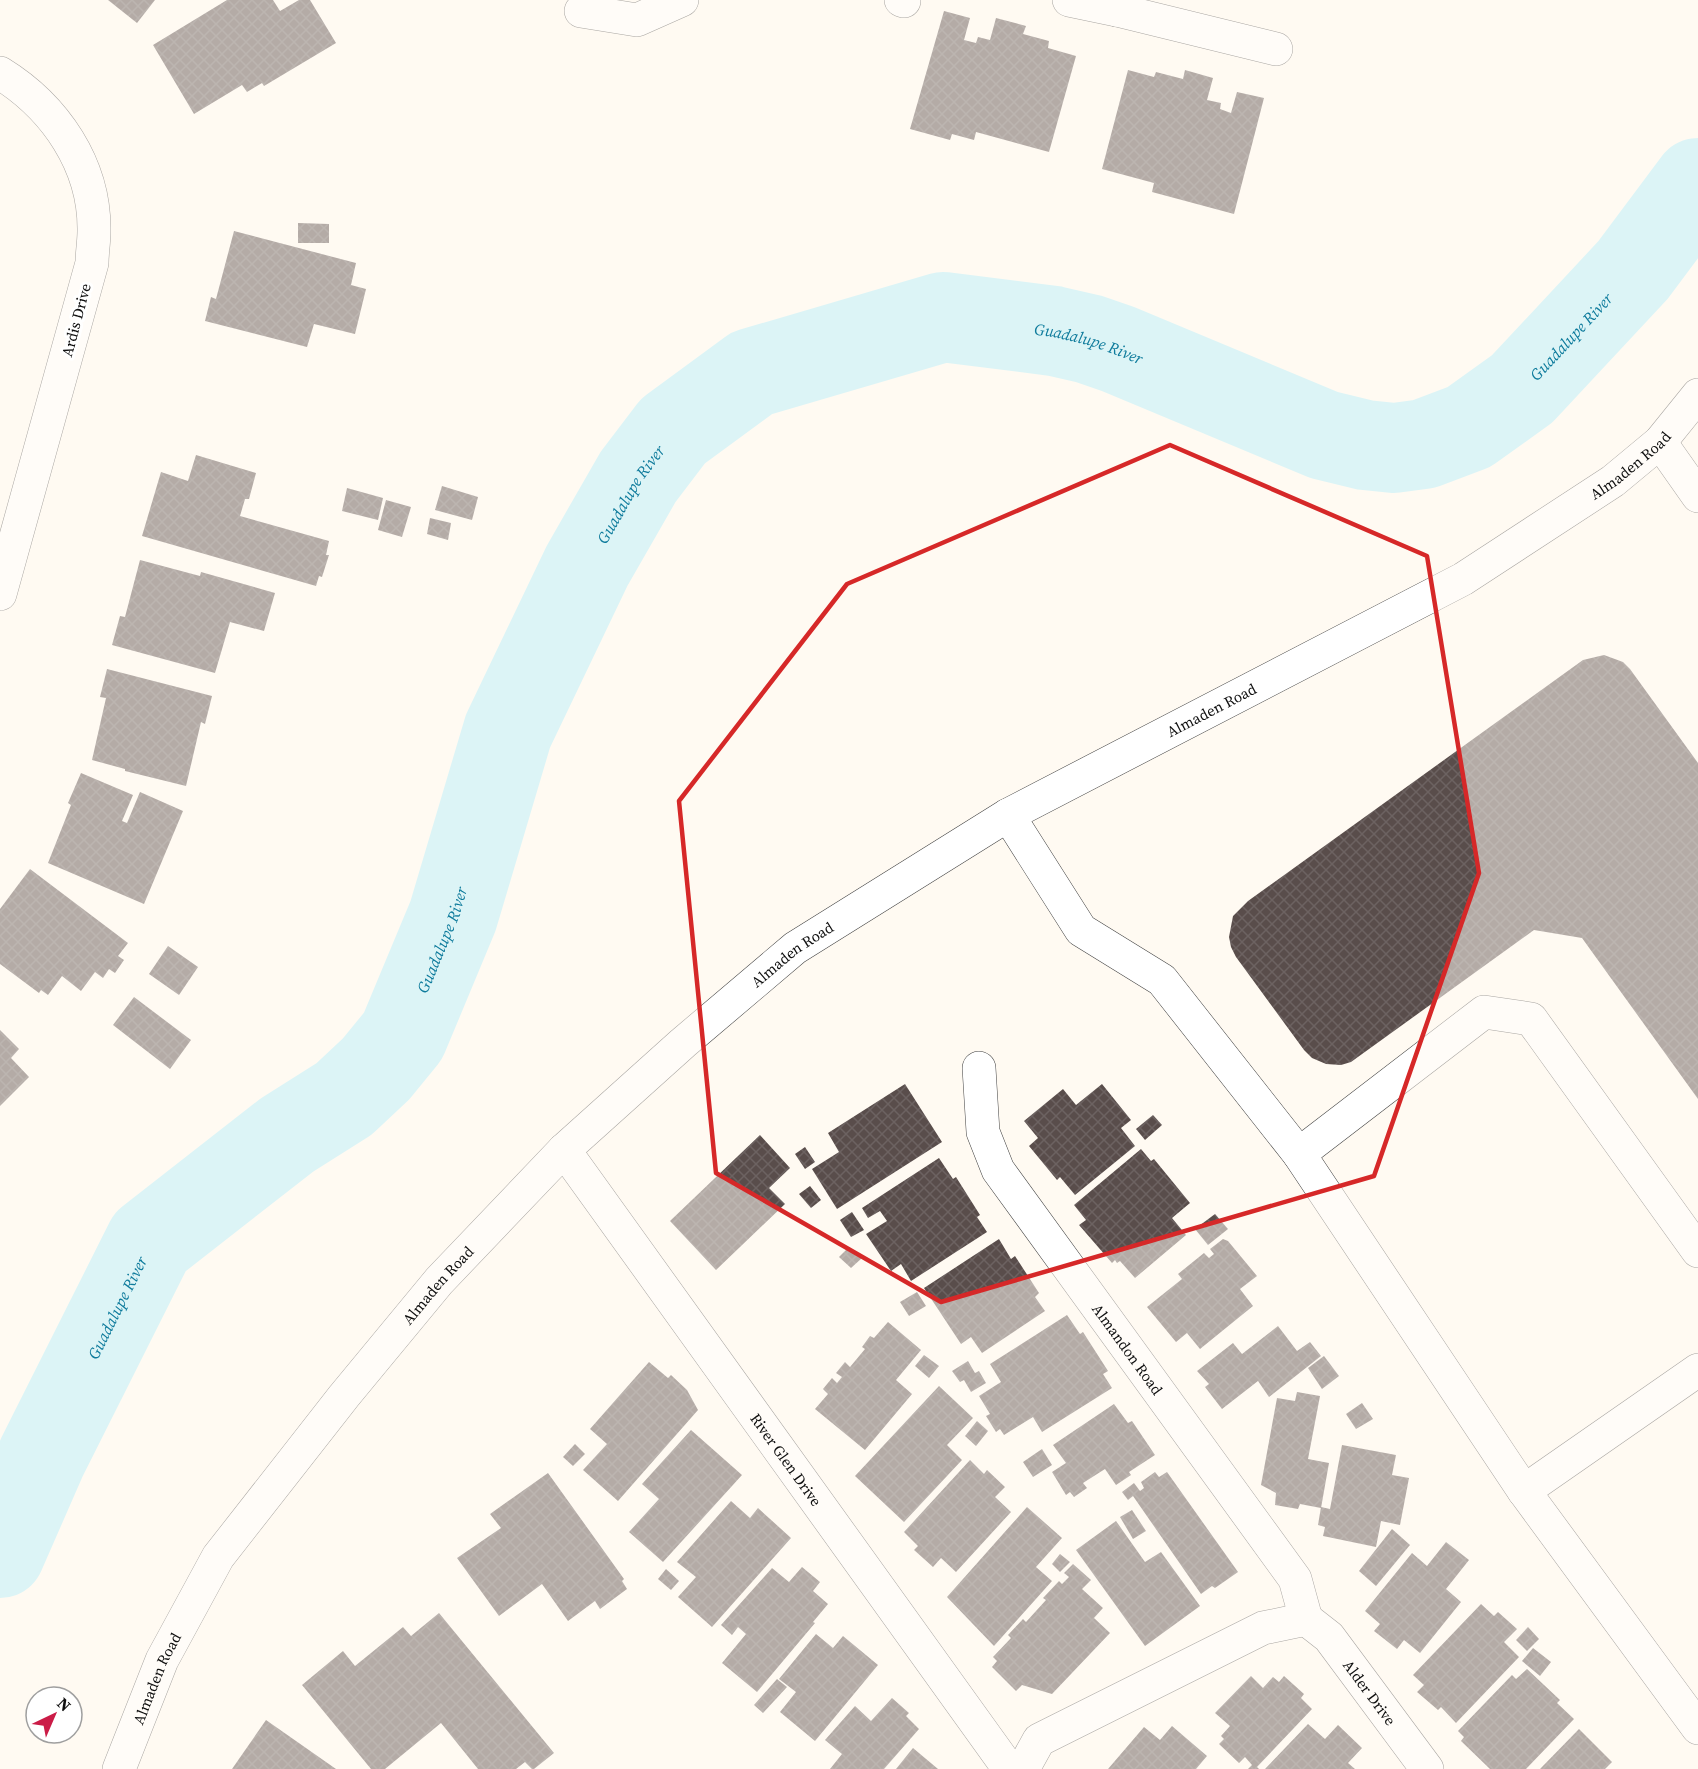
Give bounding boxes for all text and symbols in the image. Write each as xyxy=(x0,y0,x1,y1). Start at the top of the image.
street label: Ardis Drive xyxy=(56,281,96,359)
water label: Guadalupe River xyxy=(1525,287,1618,385)
water label: Guadalupe River xyxy=(1033,318,1147,369)
street label: Almaden Road xyxy=(1585,426,1676,504)
water label: Guadalupe River xyxy=(591,440,670,547)
street label: Almaden Road xyxy=(1163,677,1260,742)
water label: Guadalupe River xyxy=(411,883,472,996)
street label: Almaden Road xyxy=(746,916,838,992)
street label: Almaden Road xyxy=(397,1241,478,1329)
water label: Guadalupe River xyxy=(82,1252,152,1363)
street label: Almandon Road xyxy=(1088,1299,1168,1399)
street label: River Glen Drive xyxy=(746,1409,827,1510)
street label: Almaden Road xyxy=(127,1628,186,1727)
street label: Alder Drive xyxy=(1339,1655,1402,1730)
north arrow xyxy=(24,1685,84,1745)
text: N xyxy=(53,1692,77,1716)

